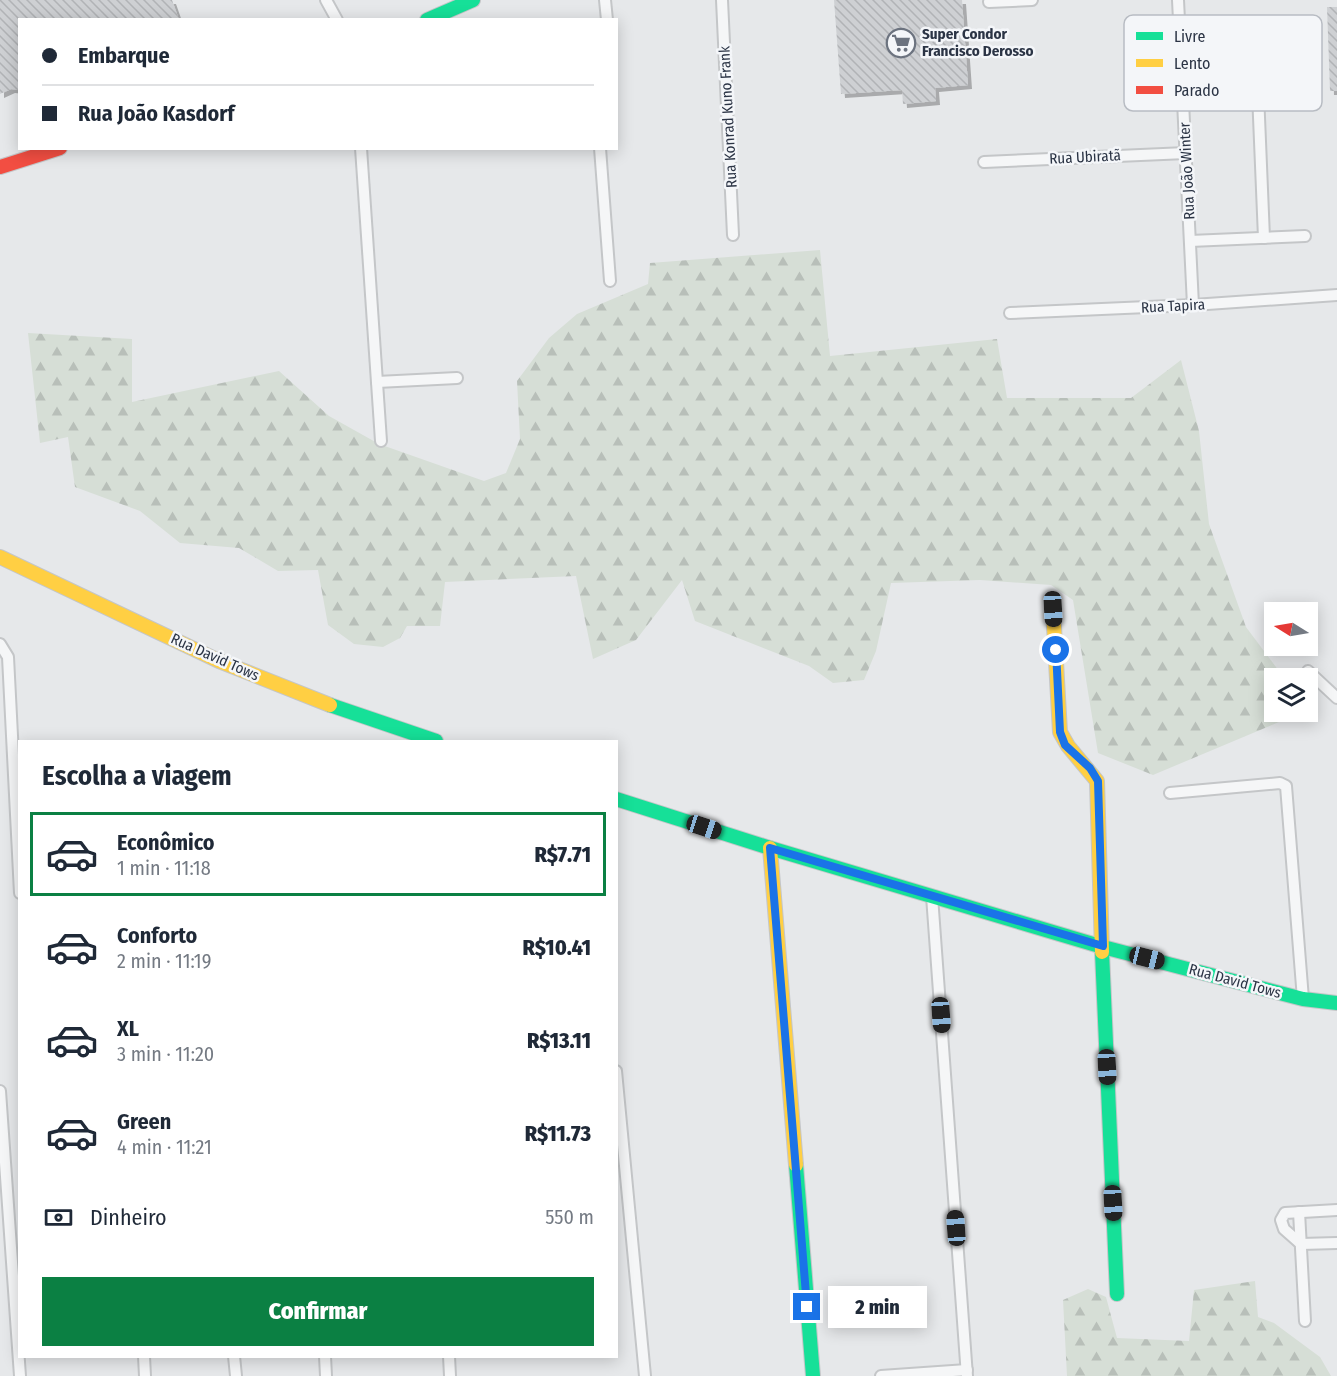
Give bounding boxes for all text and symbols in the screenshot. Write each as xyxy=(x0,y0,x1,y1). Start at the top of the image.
legend xyxy=(1124,15,1322,111)
place label: Super Condor Francisco Derosso xyxy=(922,25,1033,60)
supermarket icon: Super Condor Francisco Derosso xyxy=(885,27,917,59)
text: Livre xyxy=(1174,27,1205,46)
text: Embarque xyxy=(78,42,170,69)
street label: Rua Konrad Kuno Frank xyxy=(715,46,741,188)
text: Lento xyxy=(1174,54,1210,73)
text: Parado xyxy=(1174,81,1219,100)
text: Rua João Kasdorf xyxy=(78,100,235,127)
street label: Rua João Winter xyxy=(1175,121,1199,220)
street label: Rua Ubiratã xyxy=(1049,146,1121,168)
street label: Rua Tapira xyxy=(1140,295,1206,317)
car xyxy=(1043,591,1063,627)
north arrow xyxy=(1264,602,1318,656)
map controls xyxy=(1264,602,1318,722)
street label: Rua David Tows xyxy=(168,629,262,685)
route start xyxy=(1042,636,1069,663)
button: layers xyxy=(1264,668,1318,722)
text: Escolha a viagem xyxy=(42,760,232,792)
car xyxy=(684,813,724,841)
icon: car xyxy=(45,827,99,881)
text: Econômico xyxy=(117,829,215,856)
text: R$7.71 xyxy=(534,841,591,868)
text: 1 min · 11:18 xyxy=(117,856,211,880)
icon: car xyxy=(45,920,99,974)
text: Conforto xyxy=(117,922,197,949)
text: R$10.41 xyxy=(523,934,591,961)
car xyxy=(1127,945,1167,971)
text: 2 min · 11:19 xyxy=(117,949,211,973)
street label: Rua David Tows xyxy=(1187,960,1283,1002)
car xyxy=(931,996,951,1034)
icon: car xyxy=(45,1013,99,1067)
text: XL xyxy=(117,1015,139,1042)
text: R$13.11 xyxy=(527,1027,591,1054)
text: 3 min · 11:20 xyxy=(117,1042,214,1066)
car xyxy=(1097,1049,1117,1085)
icon: car xyxy=(45,1106,99,1160)
text: Green xyxy=(117,1108,171,1135)
text: R$11.73 xyxy=(525,1120,591,1147)
text: 4 min · 11:21 xyxy=(117,1135,212,1159)
car xyxy=(1103,1185,1123,1221)
icon: cash xyxy=(42,1201,75,1234)
text: Dinheiro xyxy=(90,1204,167,1231)
text: 550 m xyxy=(545,1205,594,1229)
car xyxy=(946,1209,966,1247)
button: Confirmar xyxy=(42,1277,594,1346)
callout: 2 min xyxy=(828,1286,927,1328)
route end xyxy=(793,1293,820,1320)
text: 2 min xyxy=(855,1295,900,1319)

